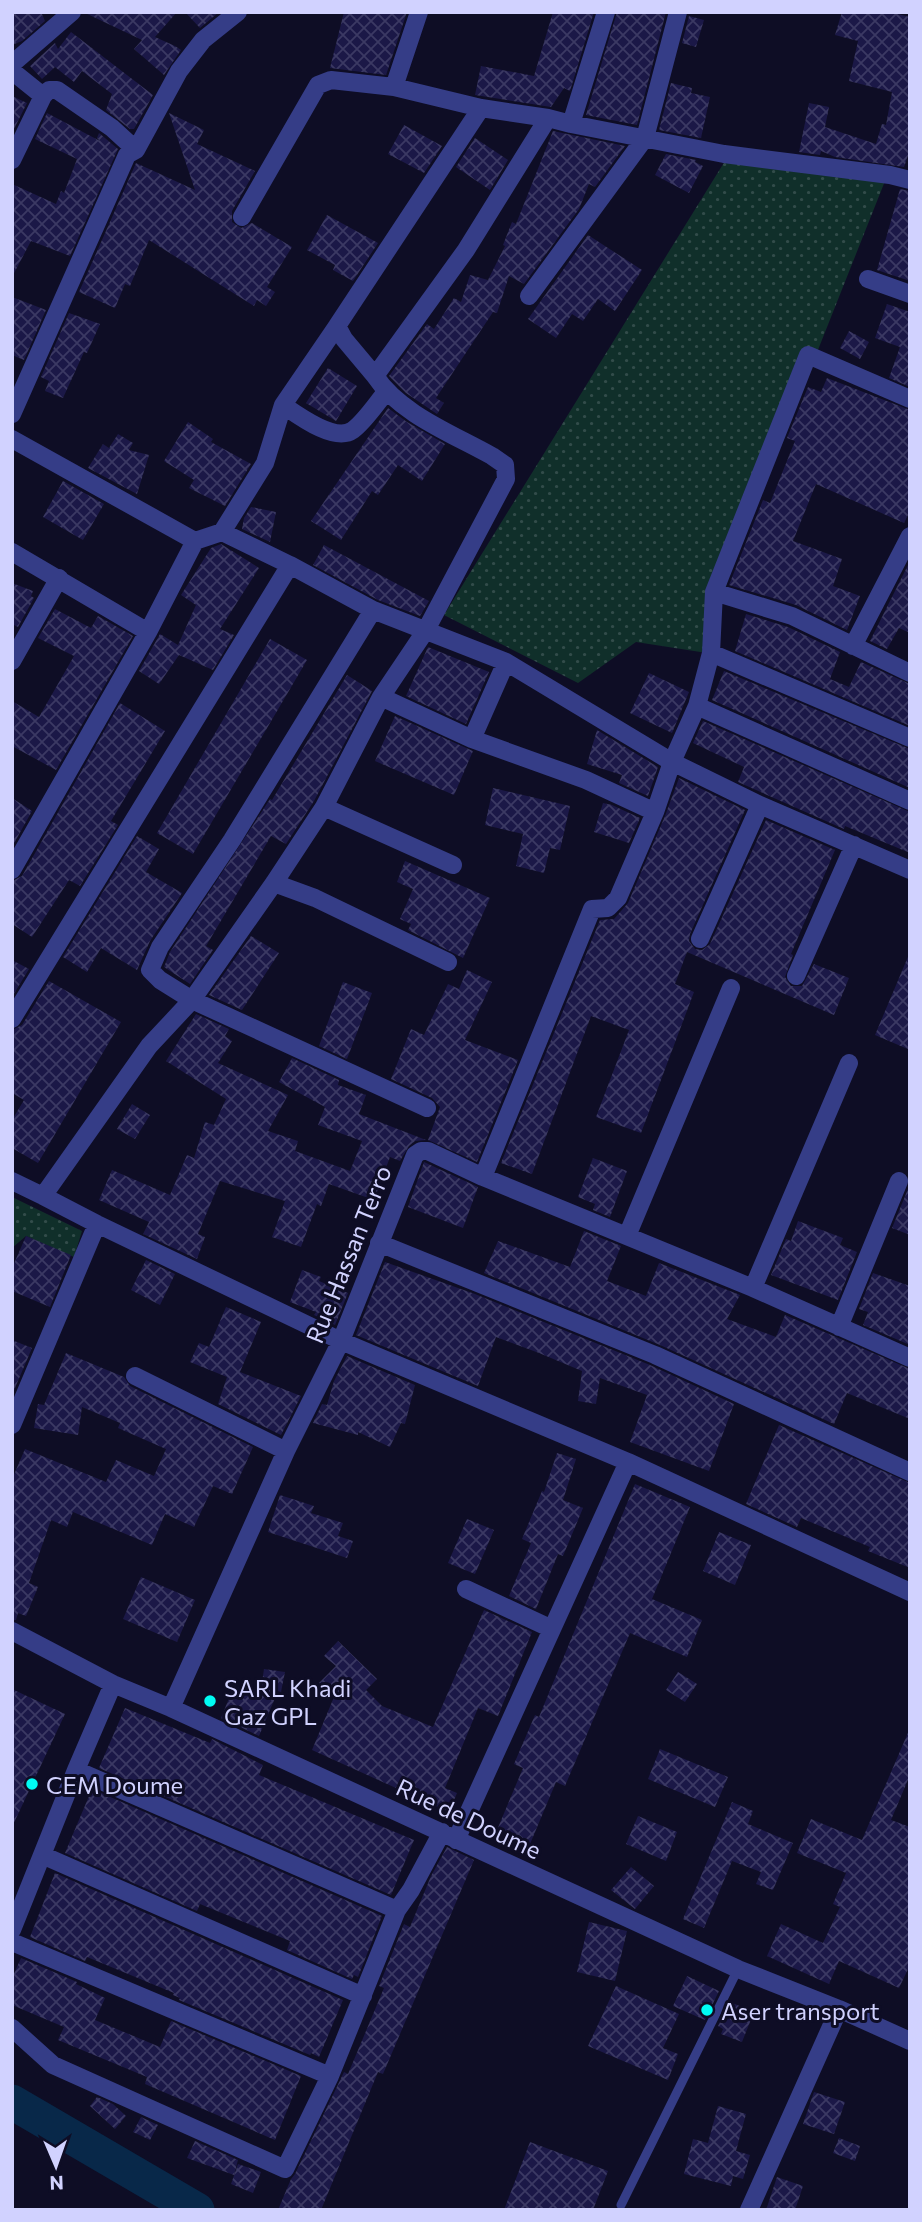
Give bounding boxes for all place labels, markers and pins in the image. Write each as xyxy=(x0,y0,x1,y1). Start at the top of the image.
place label: SARL Khadi Gaz GPL xyxy=(224,1673,352,1730)
marker: SARL Khadi Gaz GPL xyxy=(202,1693,218,1709)
place label: CEM Doume xyxy=(46,1770,183,1799)
marker: CEM Doume xyxy=(24,1776,40,1792)
place label: Aser transport xyxy=(721,1996,880,2025)
marker: Aser transport xyxy=(699,2002,715,2018)

